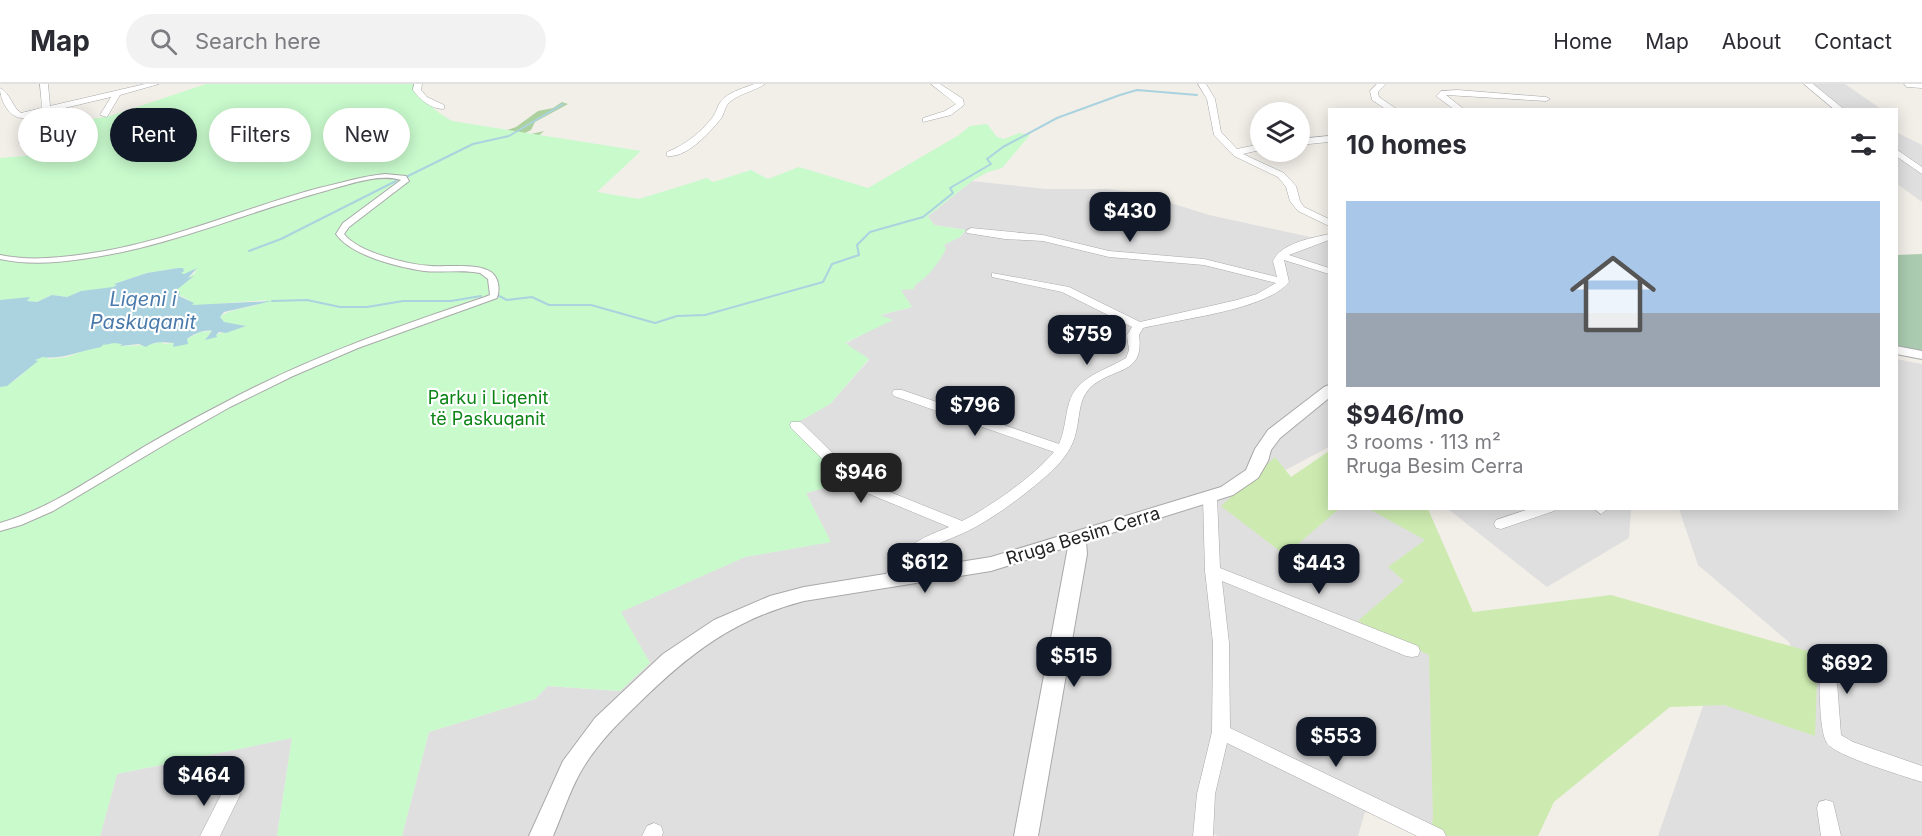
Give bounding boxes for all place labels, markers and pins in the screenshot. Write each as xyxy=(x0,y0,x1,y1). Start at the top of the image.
pin: $430 xyxy=(1094,192,1166,243)
pin: $759 xyxy=(1051,315,1123,366)
pin: $796 xyxy=(939,386,1011,437)
pin: $946 xyxy=(825,453,897,504)
pin: $612 xyxy=(889,543,961,594)
pin: $443 xyxy=(1283,544,1355,595)
pin: $515 xyxy=(1038,637,1110,688)
pin: $692 xyxy=(1811,644,1883,695)
pin: $553 xyxy=(1300,717,1372,768)
pin: $464 xyxy=(168,756,240,807)

